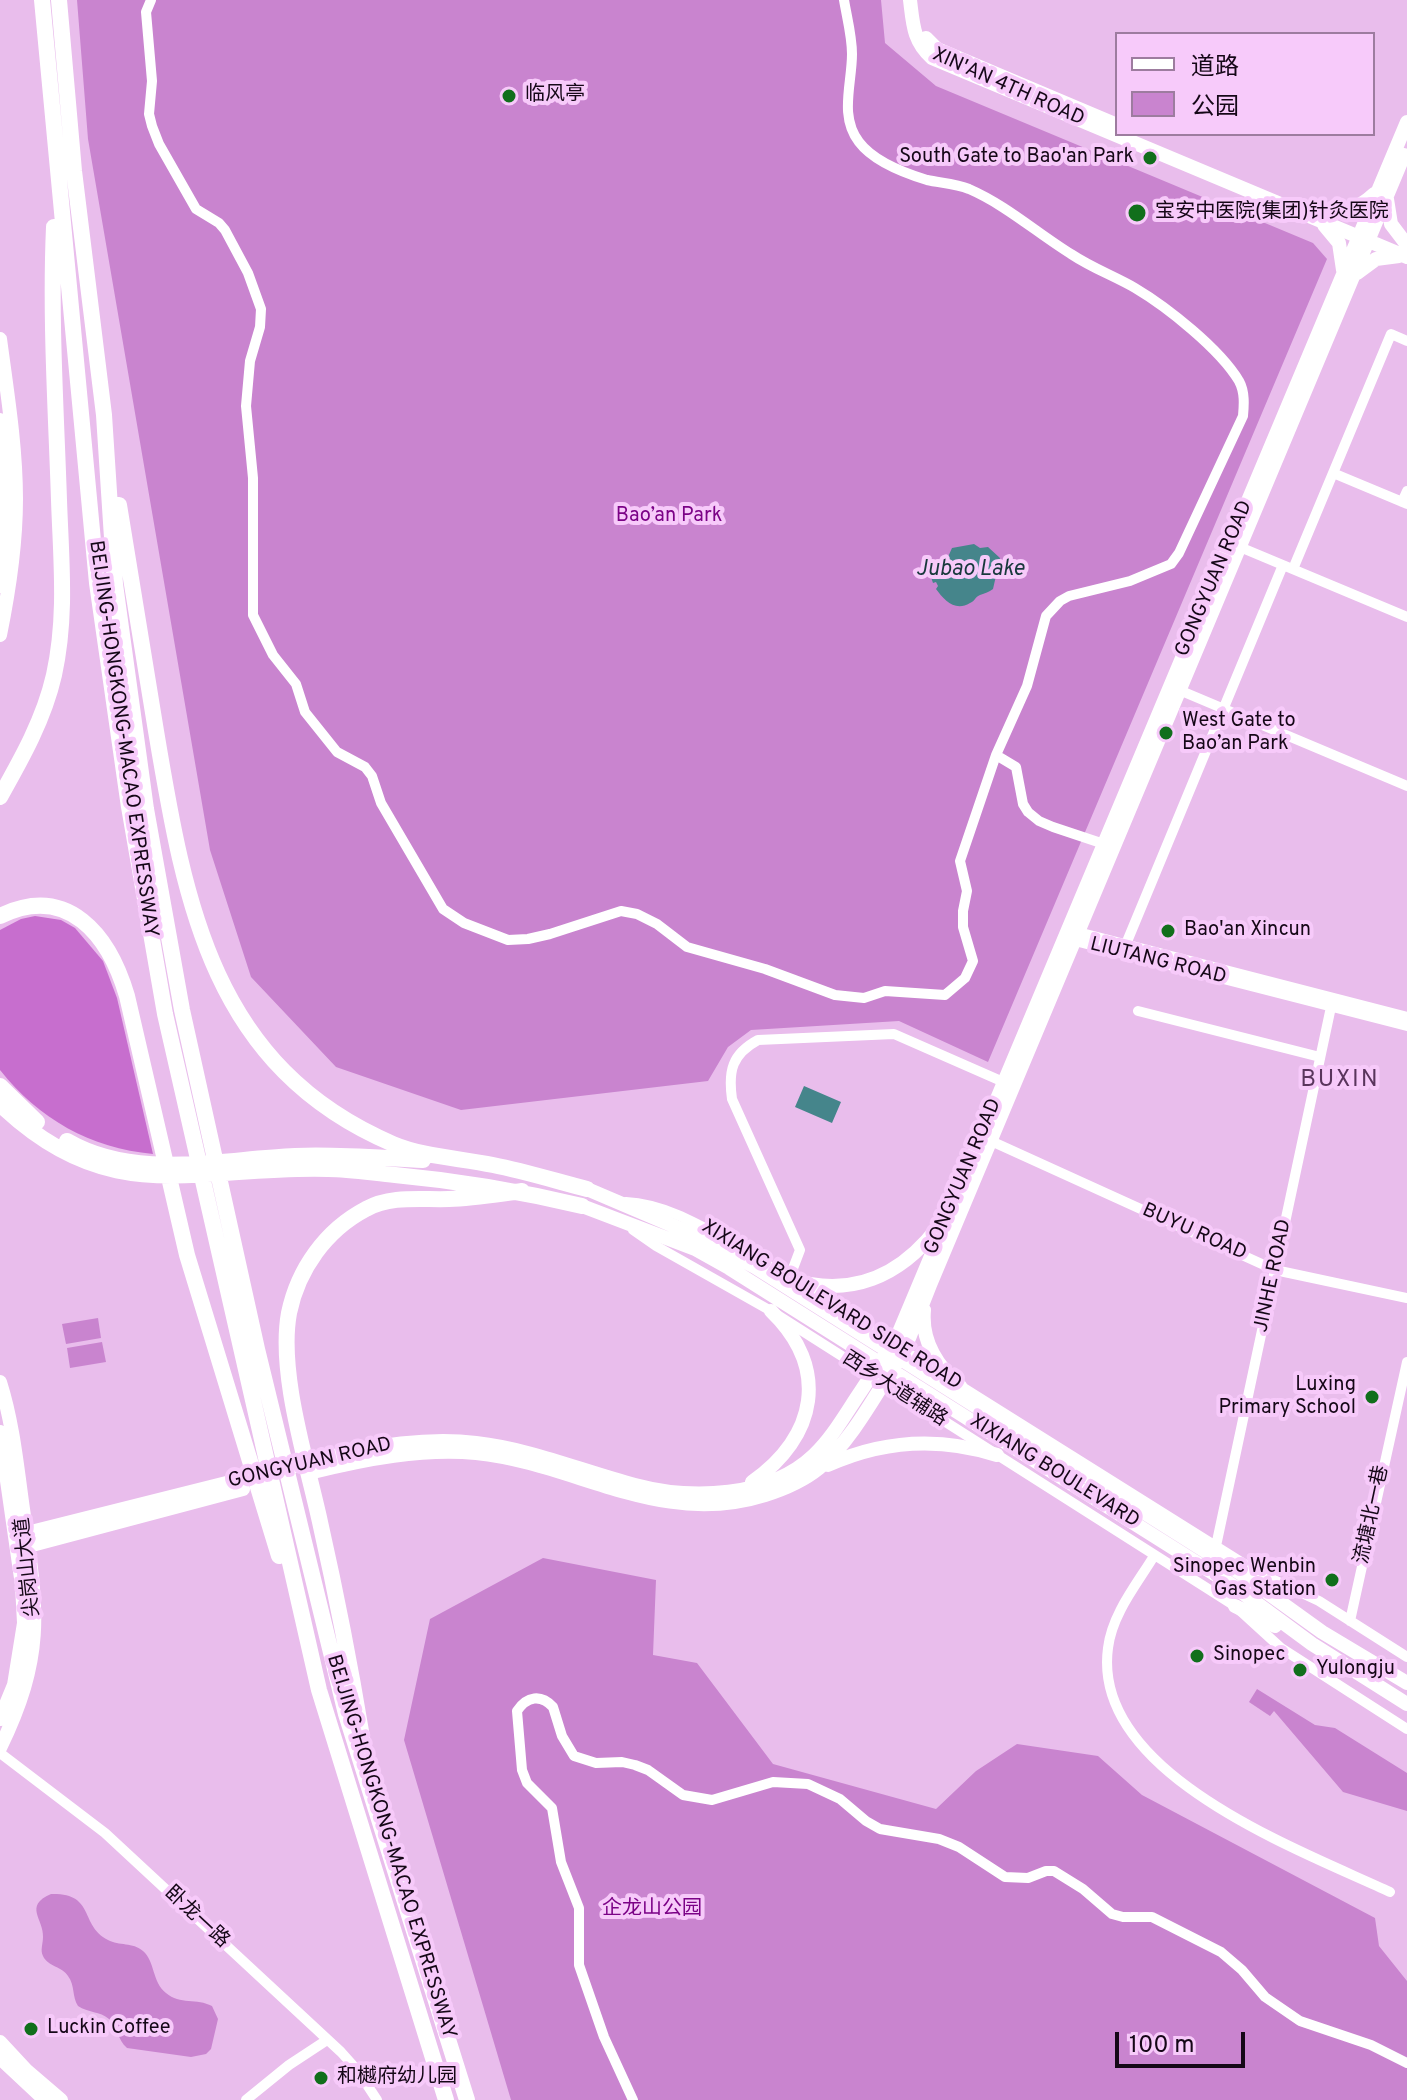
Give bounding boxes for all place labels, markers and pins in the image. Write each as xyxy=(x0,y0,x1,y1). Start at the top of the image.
place label: 临风亭 xyxy=(525,84,585,108)
marker: 临风亭 xyxy=(500,87,518,105)
place label: South Gate to Bao'an Park xyxy=(899,146,1134,170)
marker: South Gate to Bao'an Park xyxy=(1141,149,1159,167)
place label: 宝安中医院(集团)针灸医院 xyxy=(1155,201,1389,225)
marker: 宝安中医院(集团)针灸医院 xyxy=(1126,202,1148,224)
place label: West Gate to Bao’an Park xyxy=(1182,710,1296,757)
marker: West Gate to Bao’an Park xyxy=(1157,724,1175,742)
place label: Bao'an Xincun xyxy=(1184,919,1311,943)
marker: Bao'an Xincun xyxy=(1159,922,1177,940)
place label: Luxing Primary School xyxy=(1219,1374,1356,1421)
marker: Luxing Primary School xyxy=(1363,1388,1381,1406)
place label: Sinopec Wenbin Gas Station xyxy=(1173,1556,1316,1603)
marker: Sinopec Wenbin Gas Station xyxy=(1323,1571,1341,1589)
place label: Sinopec xyxy=(1213,1644,1285,1668)
marker: Sinopec xyxy=(1188,1647,1206,1665)
place label: Yulongju xyxy=(1316,1658,1395,1682)
marker: Yulongju xyxy=(1291,1661,1309,1679)
place label: Luckin Coffee xyxy=(47,2017,171,2041)
marker: Luckin Coffee xyxy=(22,2020,40,2038)
place label: 和樾府幼儿园 xyxy=(337,2066,457,2090)
marker: 和樾府幼儿园 xyxy=(312,2069,330,2087)

